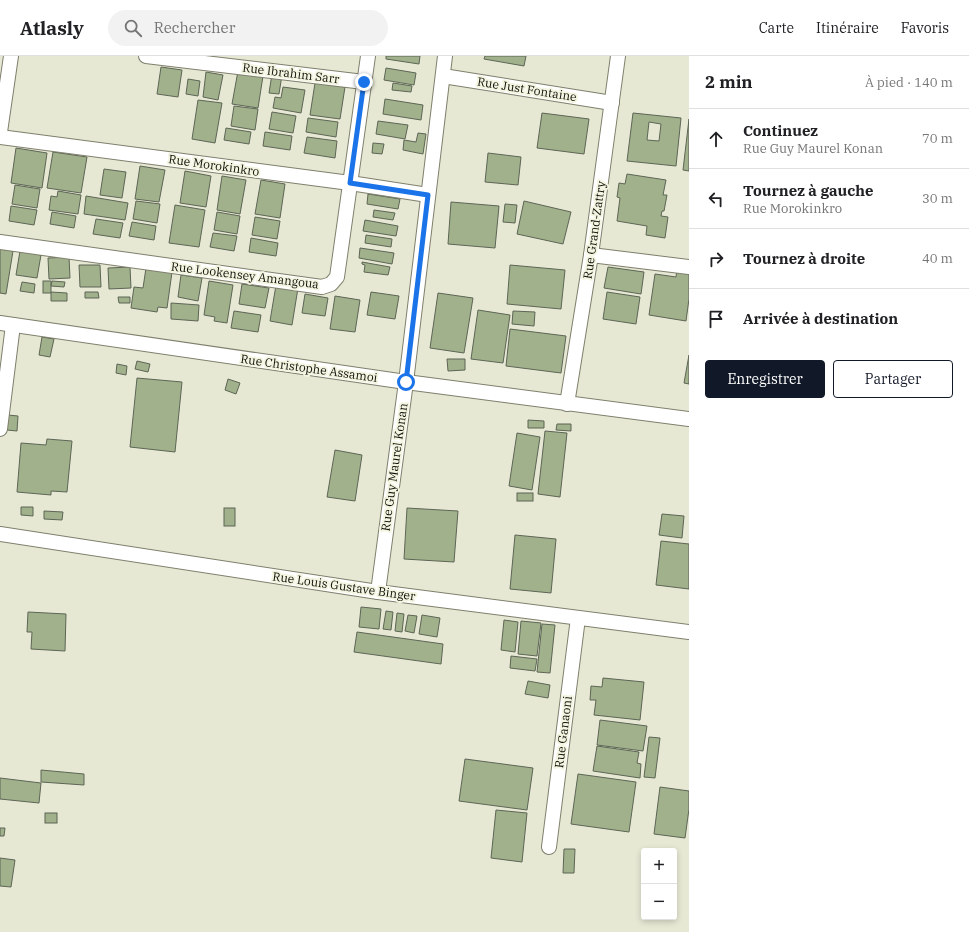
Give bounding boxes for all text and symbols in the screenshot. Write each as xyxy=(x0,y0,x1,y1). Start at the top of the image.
search box xyxy=(108,10,388,46)
text: Atlasly xyxy=(20,16,84,40)
icon: search xyxy=(122,17,144,39)
text: Rechercher xyxy=(154,18,235,37)
text: Carte xyxy=(759,19,794,37)
text: Itinéraire xyxy=(816,19,879,37)
text: Favoris xyxy=(901,19,949,37)
street label: Rue Ibrahim Sarr xyxy=(242,60,341,86)
text: 2 min xyxy=(705,71,753,93)
route end xyxy=(355,73,373,91)
street label: Rue Just Fontaine xyxy=(476,74,578,104)
text: À pied · 140 m xyxy=(865,74,953,91)
text: Continuez xyxy=(743,121,818,140)
icon: ahead xyxy=(705,128,727,150)
text: 70 m xyxy=(922,130,953,147)
text: Rue Guy Maurel Konan xyxy=(743,140,883,157)
street label: Rue Morokinkro xyxy=(168,151,261,179)
street label: Rue Grand-Zattry xyxy=(580,179,608,280)
text: Tournez à gauche xyxy=(743,181,874,200)
icon: left xyxy=(705,188,727,210)
text: 30 m xyxy=(922,190,953,207)
text: Rue Morokinkro xyxy=(743,200,842,217)
icon: right xyxy=(705,248,727,270)
text: Tournez à droite xyxy=(743,249,865,268)
text: 40 m xyxy=(922,250,953,267)
street label: Rue Lookensey Amangoua xyxy=(170,258,320,292)
icon: arrive xyxy=(705,308,727,330)
text: Arrivée à destination xyxy=(743,309,898,328)
street label: Rue Christophe Assamoi xyxy=(239,351,379,385)
button: Enregistrer xyxy=(705,360,825,398)
button: Partager xyxy=(833,360,953,398)
route start xyxy=(397,373,415,391)
street label: Rue Guy Maurel Konan xyxy=(378,402,410,532)
street label: Rue Louis Gustave Binger xyxy=(272,569,417,604)
street label: Rue Ganaoni xyxy=(551,695,575,769)
map controls xyxy=(641,848,677,920)
button: + xyxy=(641,848,677,884)
button: − xyxy=(641,884,677,920)

